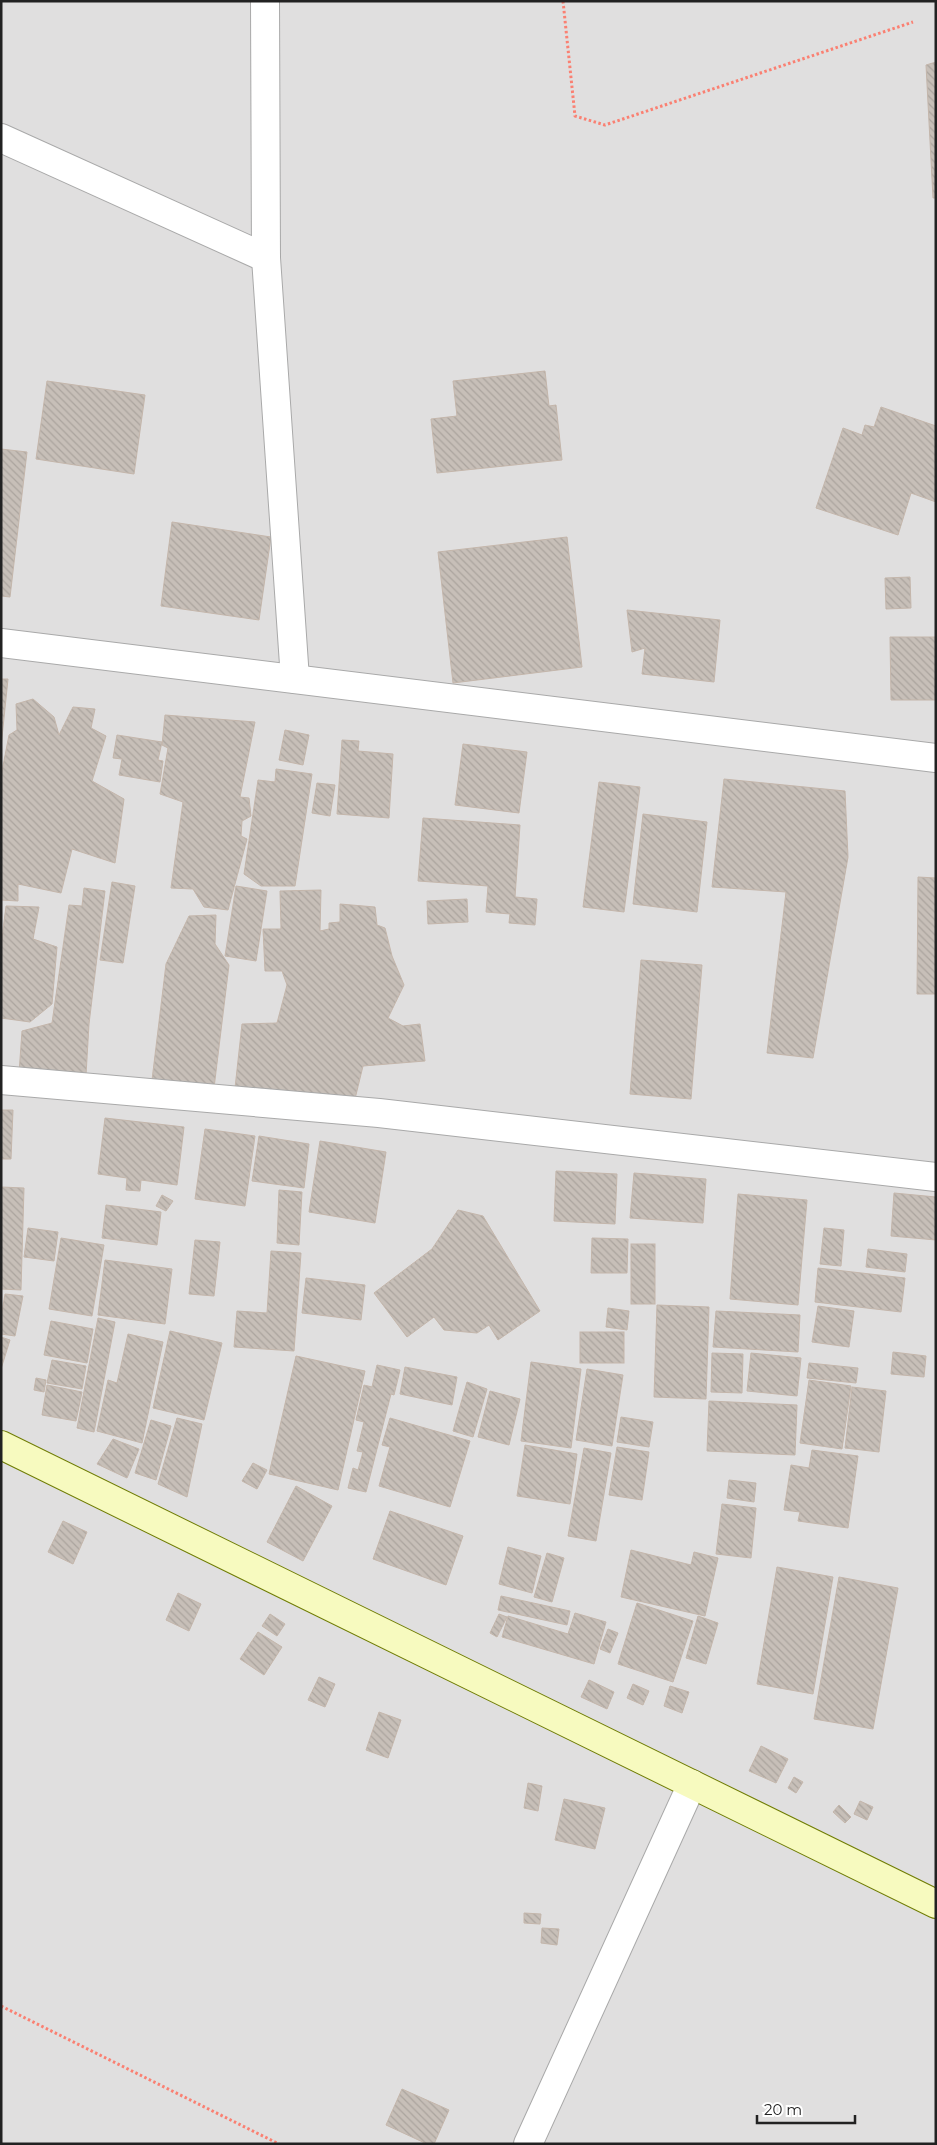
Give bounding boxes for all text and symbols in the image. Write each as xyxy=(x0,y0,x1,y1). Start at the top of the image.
scale bar xyxy=(757,2092,854,2124)
text: 20 m xyxy=(764,2100,802,2119)

